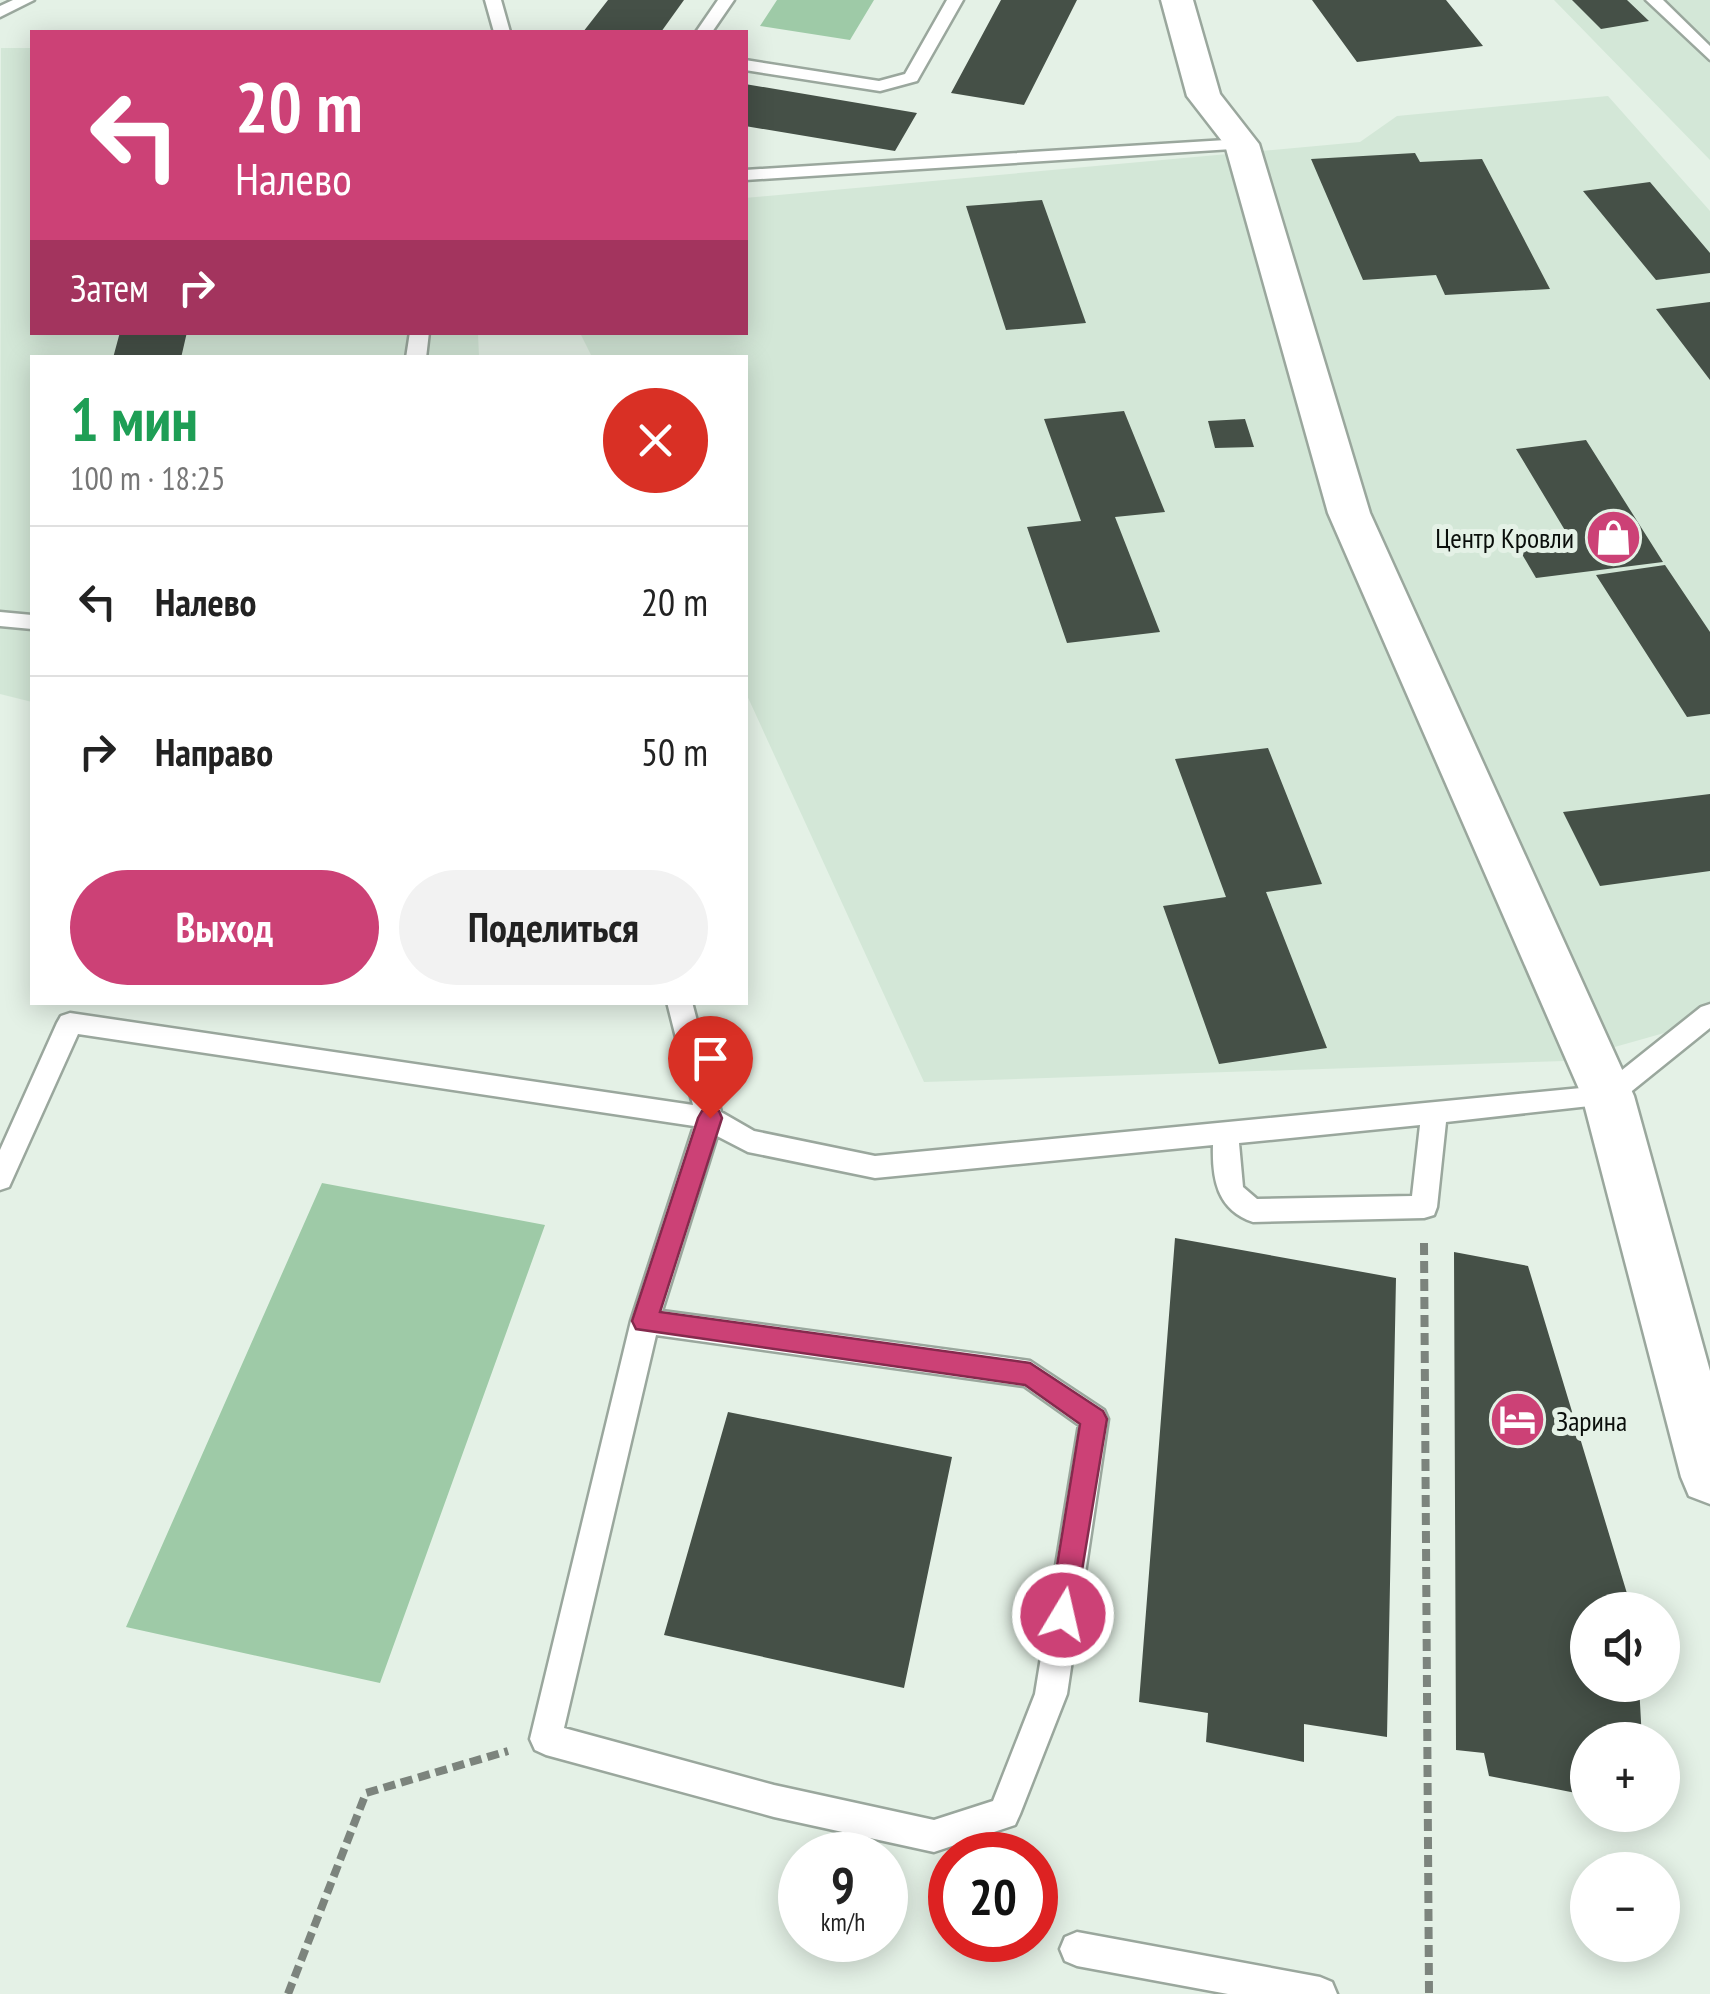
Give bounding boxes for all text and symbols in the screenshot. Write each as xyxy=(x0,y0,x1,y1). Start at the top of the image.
text: 20 m xyxy=(235,61,363,151)
icon: left xyxy=(70,70,200,200)
text: Налево xyxy=(235,149,352,207)
icon: right xyxy=(169,260,224,315)
text: Затем xyxy=(70,263,149,312)
text: 1 мин xyxy=(70,380,198,458)
button: close xyxy=(603,388,708,493)
text: 100 m · 18:25 xyxy=(70,457,225,499)
shop icon: Центр Кровли xyxy=(1583,507,1643,567)
place label: Центр Кровли xyxy=(1435,519,1574,556)
icon: left xyxy=(70,574,125,629)
text: Налево xyxy=(155,577,256,626)
text: 20 m xyxy=(641,577,708,626)
icon: right xyxy=(70,724,125,779)
text: Направо xyxy=(155,727,273,776)
text: 50 m xyxy=(641,727,708,776)
button: Выход xyxy=(70,870,379,985)
button: Поделиться xyxy=(399,870,708,985)
pin xyxy=(668,1016,753,1119)
icon: arrive xyxy=(683,1031,738,1086)
hotel icon: Зарина xyxy=(1487,1390,1547,1450)
place label: Зарина xyxy=(1556,1402,1627,1439)
position arrow xyxy=(1011,1563,1115,1667)
map controls xyxy=(1570,1592,1680,1962)
button: sound xyxy=(1570,1592,1680,1702)
button: + xyxy=(1570,1722,1680,1832)
speed limit sign: 20 xyxy=(928,1832,1058,1962)
text: 9 xyxy=(831,1852,855,1917)
button: − xyxy=(1570,1852,1680,1962)
text: km/h xyxy=(821,1906,865,1938)

